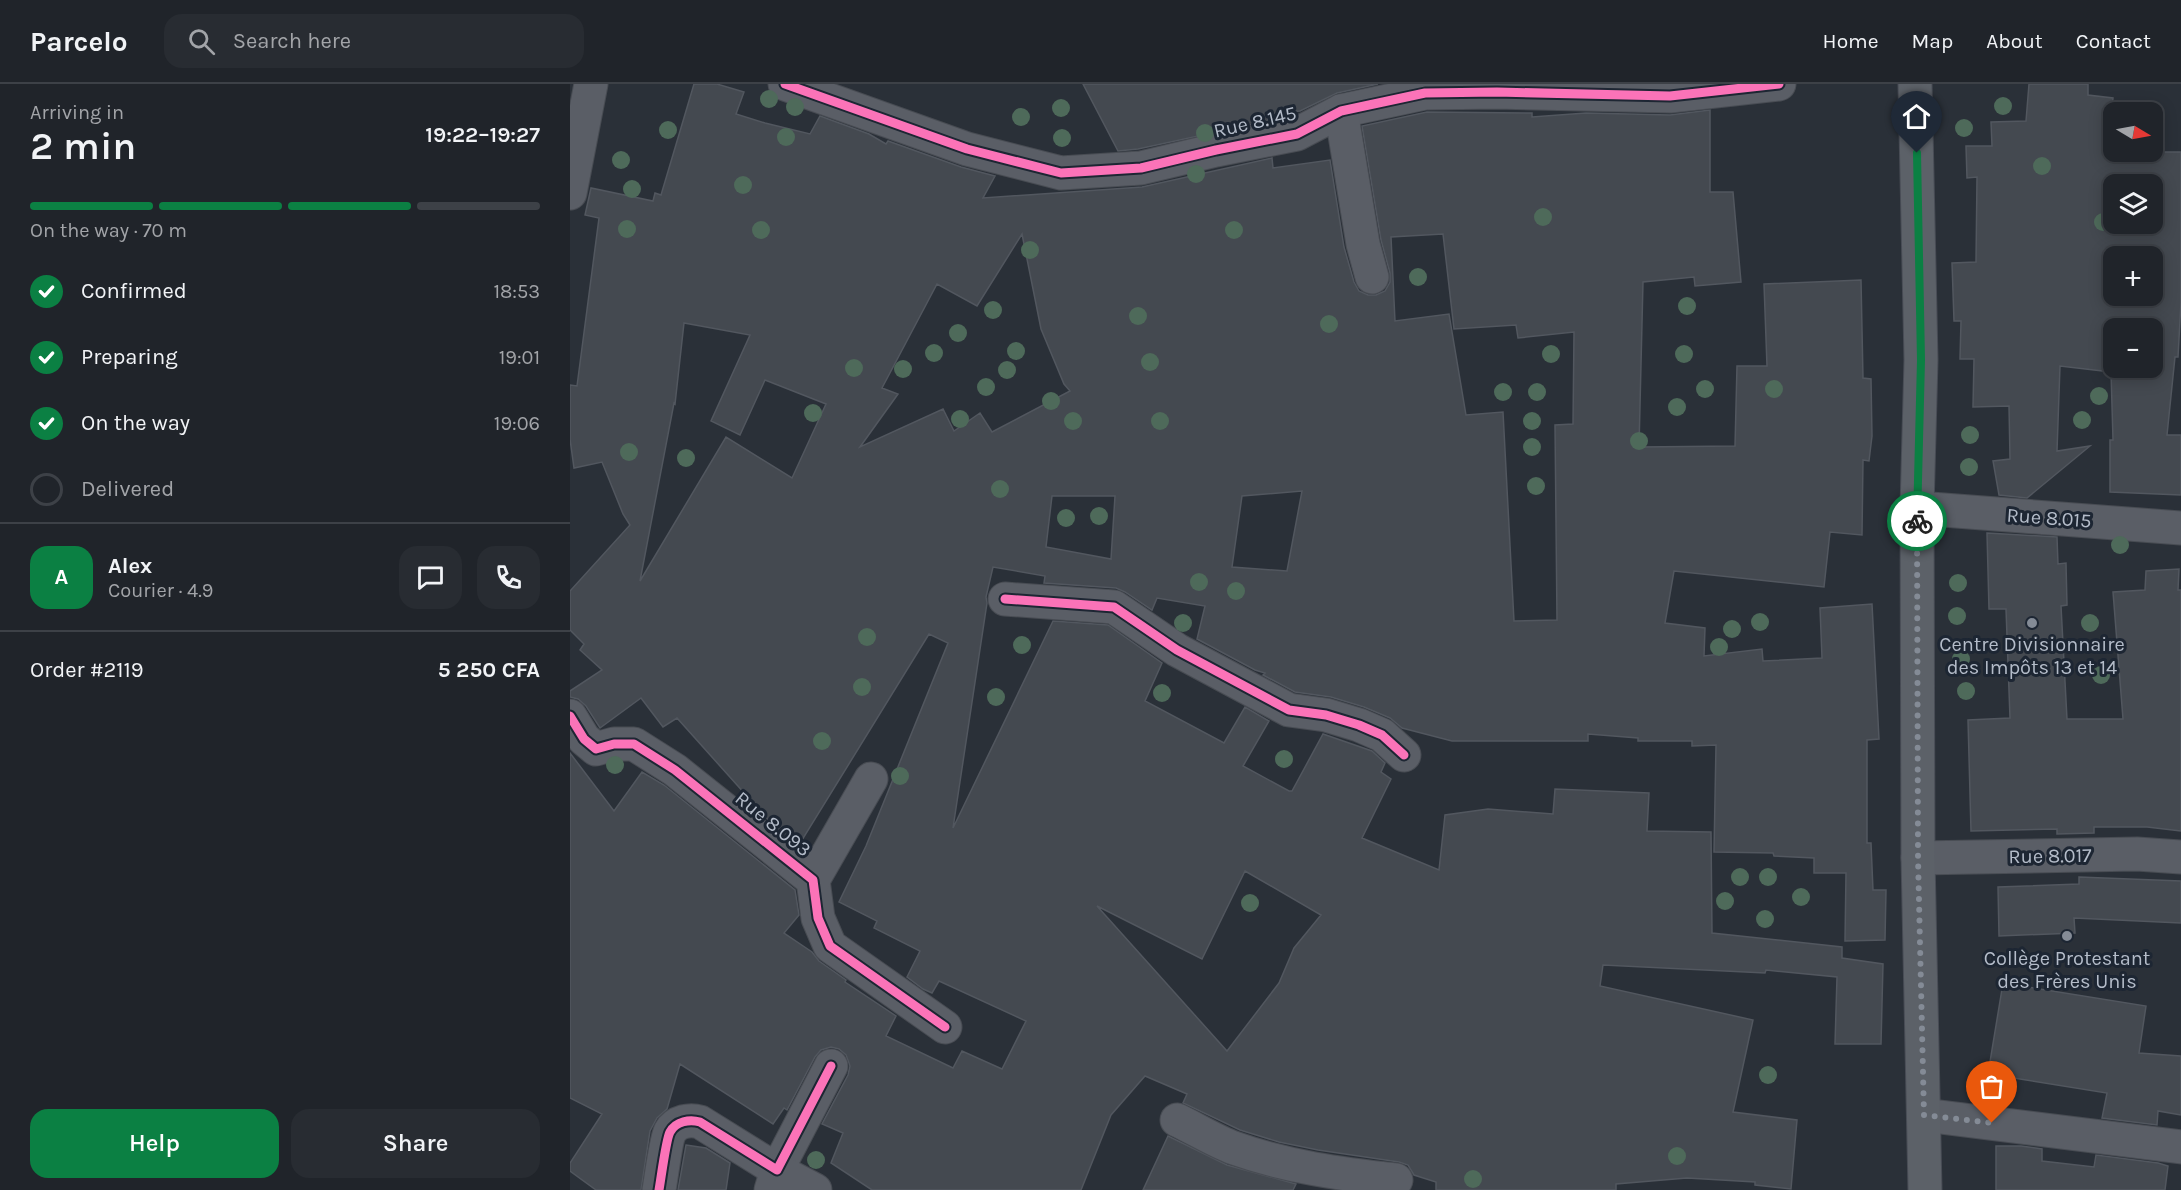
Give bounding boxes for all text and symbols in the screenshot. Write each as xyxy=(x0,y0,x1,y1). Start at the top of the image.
search box xyxy=(164,14,584,68)
text: Parcelo xyxy=(30,25,128,58)
icon: search xyxy=(185,25,218,58)
text: Search here xyxy=(233,28,351,54)
text: Home xyxy=(1823,29,1879,53)
text: Map xyxy=(1912,29,1953,53)
text: About xyxy=(1986,29,2043,53)
text: Contact xyxy=(2076,29,2151,53)
pin xyxy=(1891,91,1942,153)
icon: home xyxy=(1900,100,1933,133)
text: Arriving in xyxy=(30,101,124,124)
street label: Rue 8.145 xyxy=(1211,101,1299,143)
north arrow xyxy=(2103,102,2163,162)
map controls xyxy=(2103,102,2163,378)
text: 19:22–19:27 xyxy=(425,122,540,148)
text: 2 min xyxy=(30,123,136,169)
button: layers xyxy=(2103,174,2163,234)
text: On the way · 70 m xyxy=(30,219,187,242)
button: + xyxy=(2103,246,2163,306)
icon: check xyxy=(30,275,63,308)
text: Confirmed xyxy=(81,278,187,304)
text: 18:53 xyxy=(493,280,540,303)
button: − xyxy=(2103,318,2163,378)
icon: check xyxy=(30,341,63,374)
text: Preparing xyxy=(81,344,178,370)
text: 19:01 xyxy=(499,346,540,369)
icon: check xyxy=(30,407,63,440)
text: On the way xyxy=(81,410,190,436)
text: 19:06 xyxy=(494,412,540,435)
text: Delivered xyxy=(81,476,174,502)
courier xyxy=(1887,491,1947,551)
street label: Rue 8.015 xyxy=(2006,504,2092,532)
icon: bike xyxy=(1901,505,1934,538)
button: chat xyxy=(399,546,462,609)
button: phone xyxy=(477,546,540,609)
text: Alex xyxy=(108,553,152,579)
text: A xyxy=(55,564,68,590)
text: Courier · 4.9 xyxy=(108,579,213,602)
marker: Centre Divisionnaire des Impôts 13 et 14 xyxy=(2025,616,2039,630)
place label: Centre Divisionnaire des Impôts 13 et 14 xyxy=(1939,633,2125,679)
text: Order #2119 xyxy=(30,657,143,683)
text: 5 250 CFA xyxy=(438,657,540,683)
street label: Rue 8.093 xyxy=(731,787,815,861)
street label: Rue 8.017 xyxy=(2008,844,2092,868)
marker: Collège Protestant des Frères Unis xyxy=(2060,929,2074,943)
place label: Collège Protestant des Frères Unis xyxy=(1984,947,2151,993)
pin xyxy=(1966,1061,2017,1123)
icon: bag xyxy=(1975,1070,2008,1103)
button: Help xyxy=(30,1109,279,1178)
button: Share xyxy=(291,1109,540,1178)

